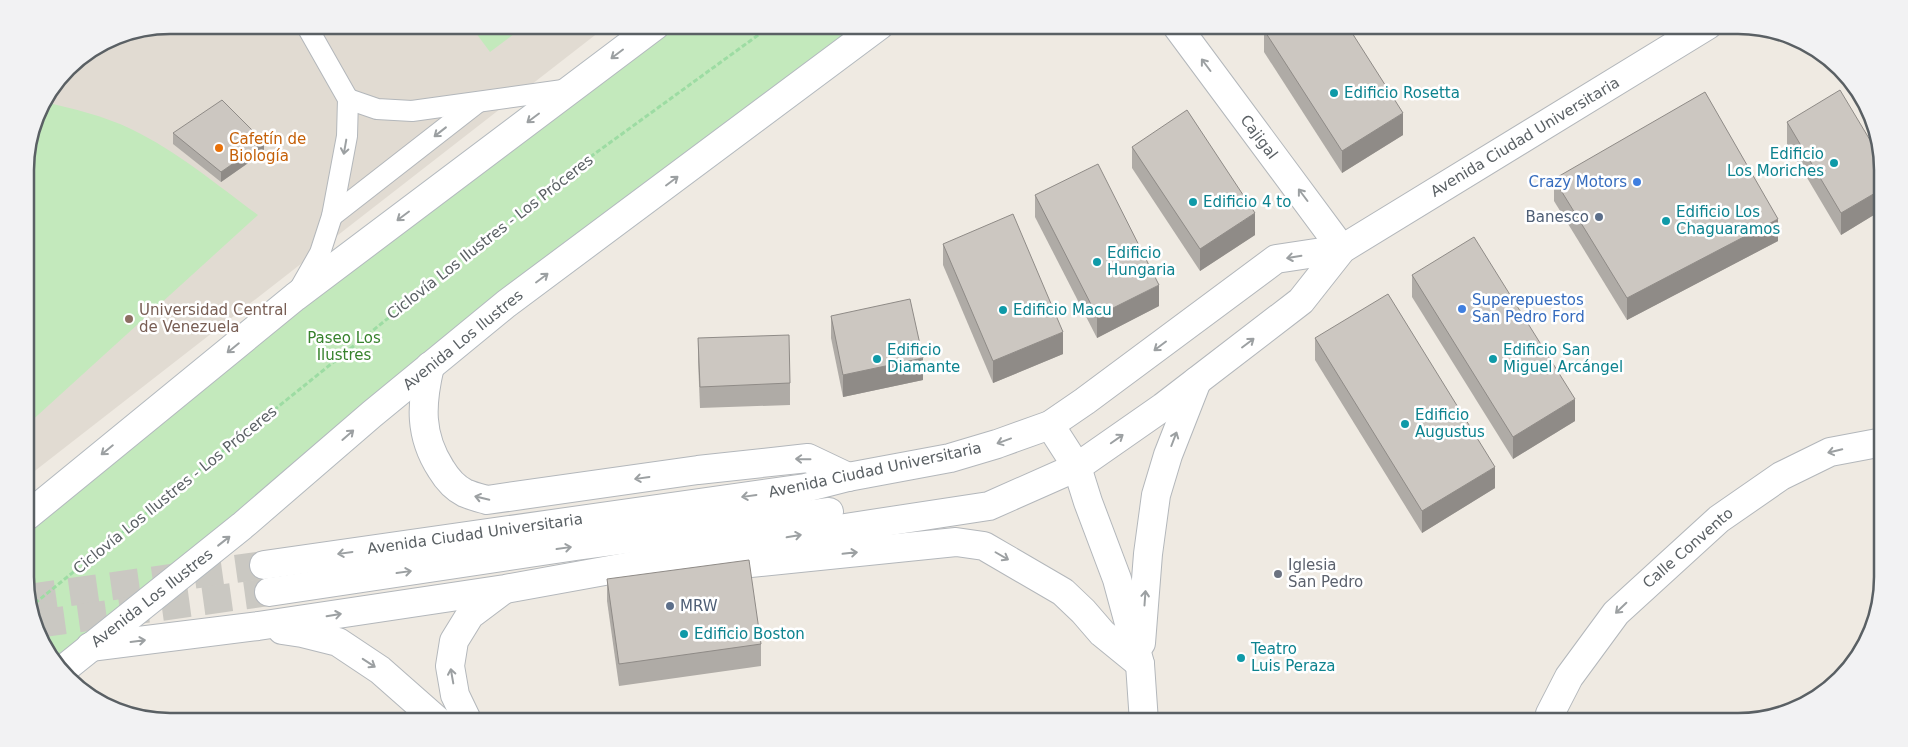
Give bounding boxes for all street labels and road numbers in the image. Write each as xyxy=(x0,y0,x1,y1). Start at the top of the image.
street label: Avenida Ciudad Universitaria xyxy=(1427,73,1623,201)
street label: Cajigal xyxy=(1236,111,1282,163)
street label: Ciclovía Los Ilustres - Los Próceres xyxy=(383,151,597,323)
street label: Avenida Los Ilustres xyxy=(399,286,527,394)
street label: Ciclovía Los Ilustres - Los Próceres xyxy=(70,402,281,578)
street label: Avenida Ciudad Universitaria xyxy=(767,439,983,501)
street label: Calle Convento xyxy=(1639,504,1737,592)
street label: Avenida Ciudad Universitaria xyxy=(366,510,584,558)
street label: Avenida Los Ilustres xyxy=(88,545,216,651)

